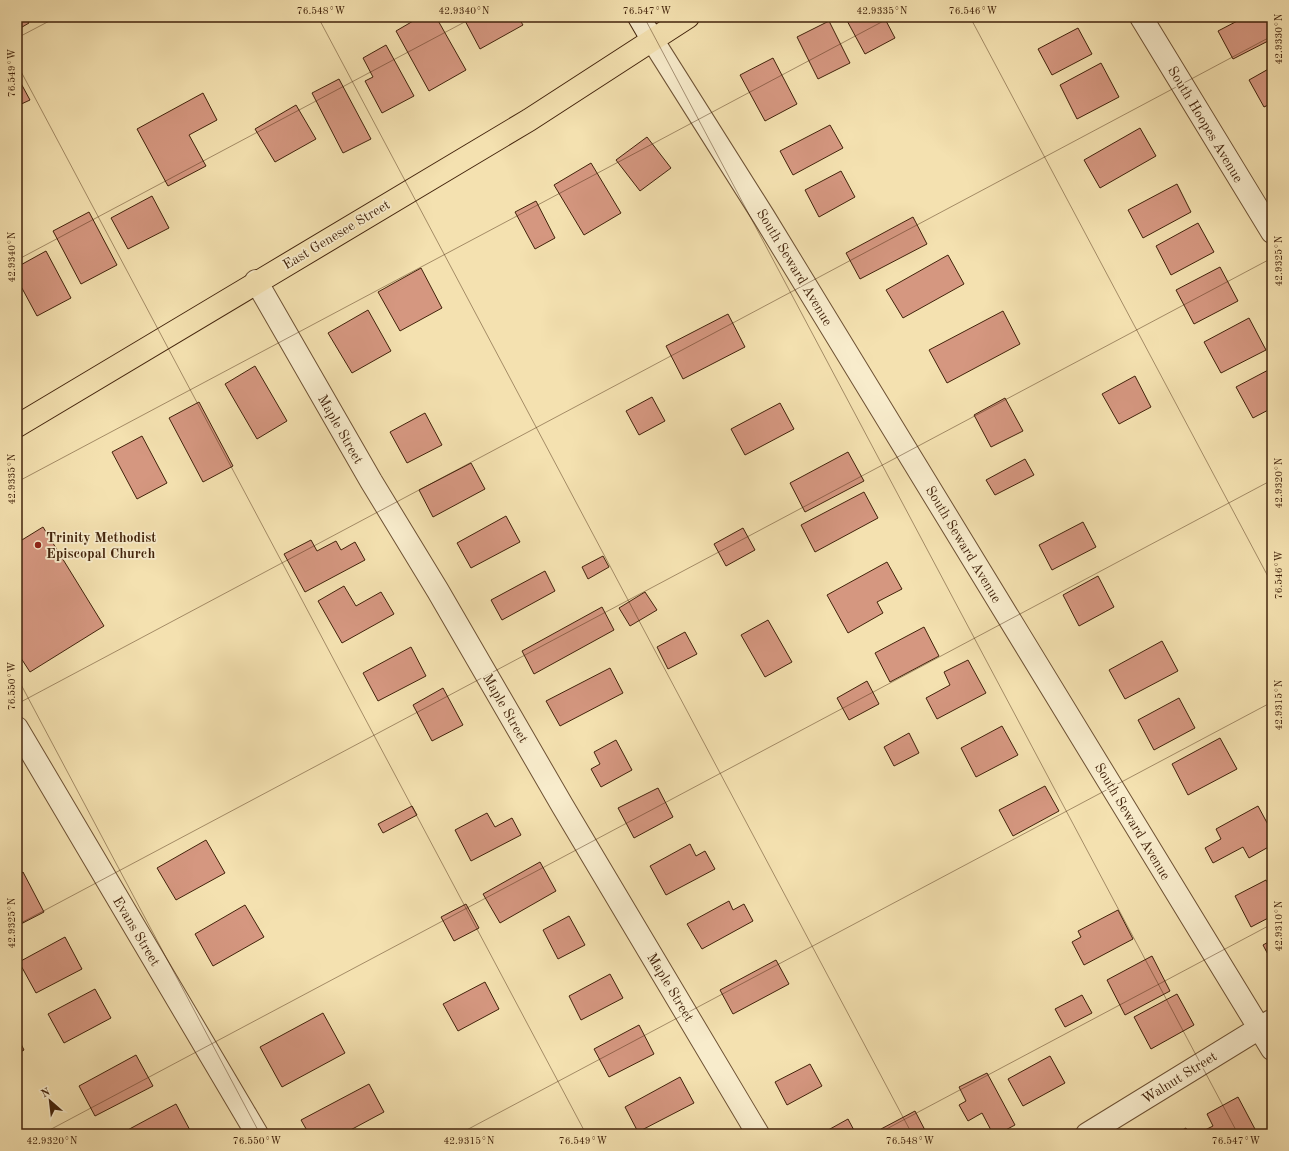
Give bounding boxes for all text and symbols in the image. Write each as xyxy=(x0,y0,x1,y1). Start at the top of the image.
text: 76.548°W xyxy=(297,6,345,16)
text: 42.9340°N xyxy=(438,6,490,16)
text: 76.547°W xyxy=(623,6,671,16)
text: 42.9335°N xyxy=(856,6,908,16)
text: 76.546°W xyxy=(949,6,997,16)
text: 42.9330°N xyxy=(1274,13,1284,65)
text: 76.549°W xyxy=(7,49,17,97)
street label: South Hoopes Avenue xyxy=(1165,64,1245,185)
street label: East Genesee Street xyxy=(281,197,392,272)
street label: South Seward Avenue xyxy=(754,207,835,328)
text: 42.9340°N xyxy=(7,231,17,283)
text: 42.9325°N xyxy=(1274,235,1284,287)
street label: Maple Street xyxy=(315,393,366,466)
text: 42.9335°N xyxy=(7,453,17,505)
text: 42.9320°N xyxy=(1274,457,1284,509)
street label: South Seward Avenue xyxy=(923,484,1004,605)
place label: Trinity Methodist Episcopal Church xyxy=(46,531,156,561)
marker: Trinity Methodist Episcopal Church xyxy=(33,540,43,550)
text: 76.546°W xyxy=(1274,551,1284,599)
text: 76.550°W xyxy=(7,662,17,710)
street label: Maple Street xyxy=(480,672,531,745)
text: 42.9315°N xyxy=(1274,679,1284,731)
street label: South Seward Avenue xyxy=(1092,761,1173,882)
street label: Evans Street xyxy=(110,894,162,969)
text: 42.9325°N xyxy=(7,897,17,949)
text: 42.9310°N xyxy=(1274,900,1284,952)
street label: Maple Street xyxy=(644,951,696,1024)
street label: Walnut Street xyxy=(1140,1049,1220,1106)
north arrow xyxy=(30,1081,70,1121)
text: N xyxy=(40,1086,53,1100)
text: 42.9320°N xyxy=(26,1136,78,1146)
text: 76.550°W xyxy=(233,1136,281,1146)
text: 42.9315°N xyxy=(443,1136,495,1146)
text: 76.549°W xyxy=(559,1136,607,1146)
text: 76.548°W xyxy=(886,1136,934,1146)
text: 76.547°W xyxy=(1212,1136,1260,1146)

